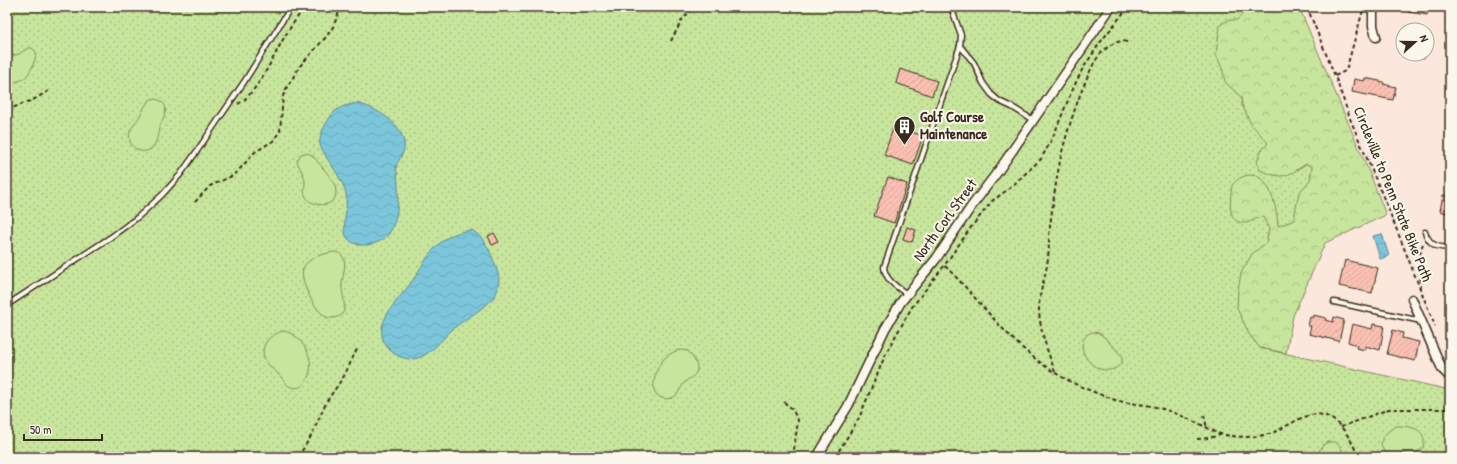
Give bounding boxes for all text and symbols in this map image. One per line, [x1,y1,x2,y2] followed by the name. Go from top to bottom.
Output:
[1395,22,1435,62] north arrow
[1417,33,1432,44] text: N
[1349,103,1438,284] street label: Circleville to Penn State Bike Path
[920,106,987,144] place label: Golf Course Maintenance
[891,113,917,146] building icon: Golf Course Maintenance
[908,174,982,265] street label: North Corl Street
[24,416,102,442] scale bar
[30,421,51,438] text: 50 m

